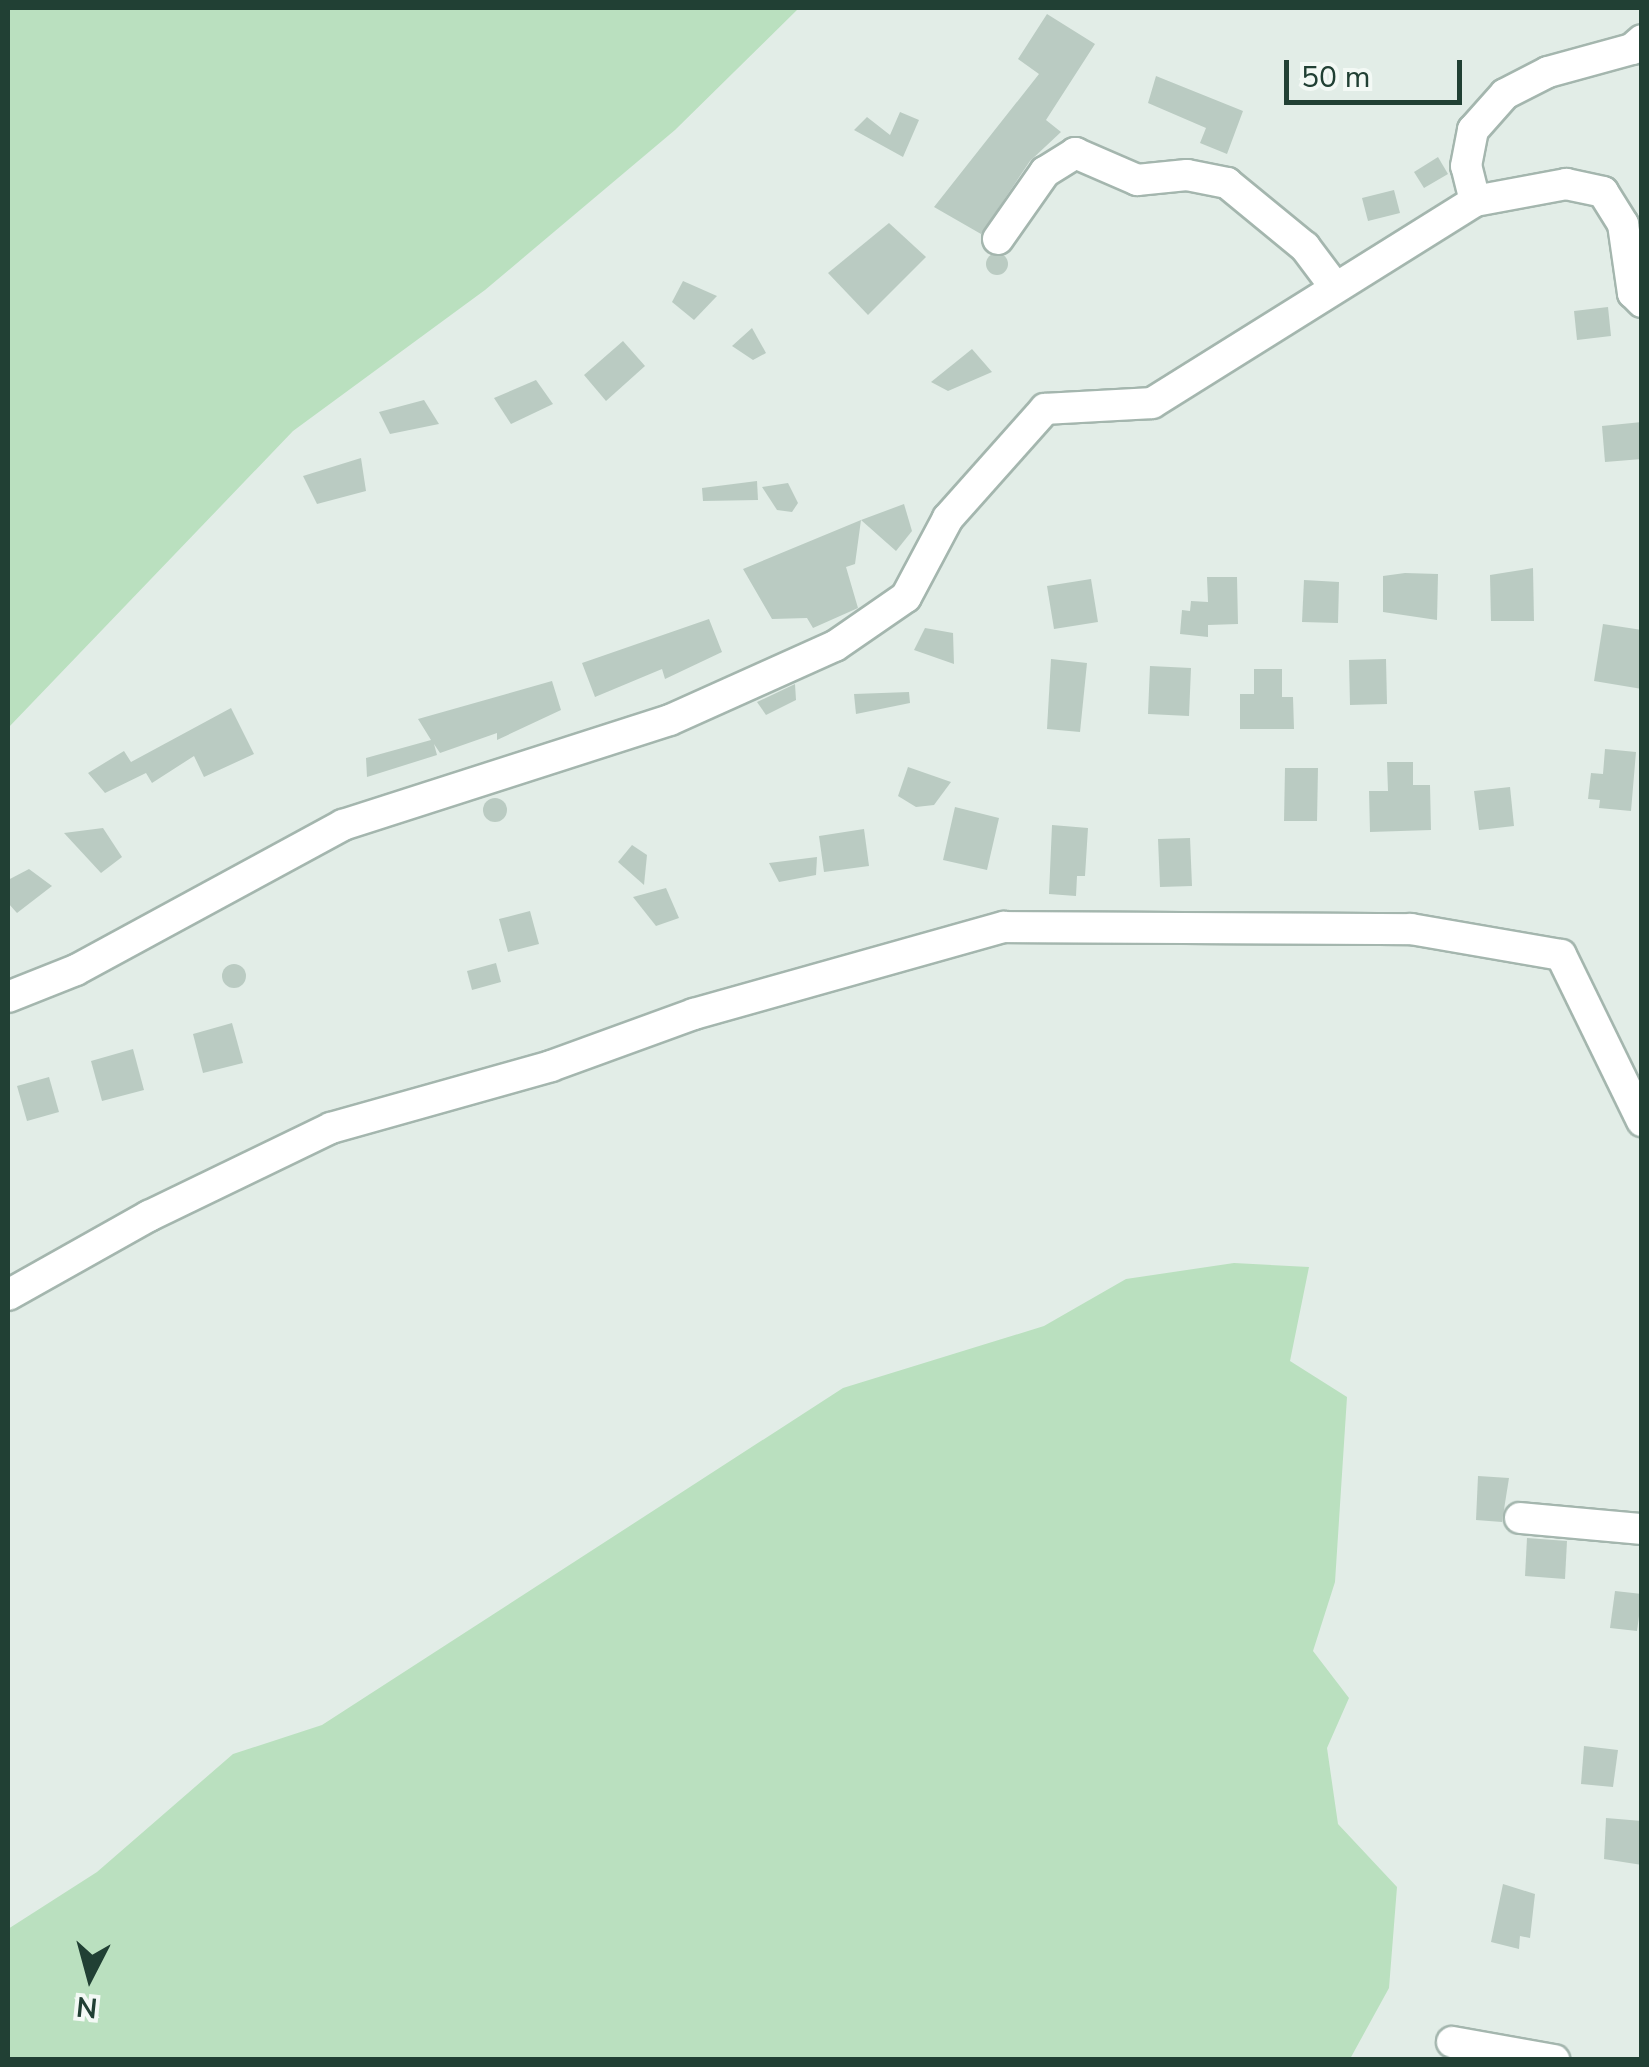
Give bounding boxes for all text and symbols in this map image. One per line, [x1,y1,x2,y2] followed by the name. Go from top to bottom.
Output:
[1289,40,1466,102] scale bar
[1301,57,1370,98] text: 50 m
[40,1927,140,2027] north arrow
[74,1987,99,2027] text: N

